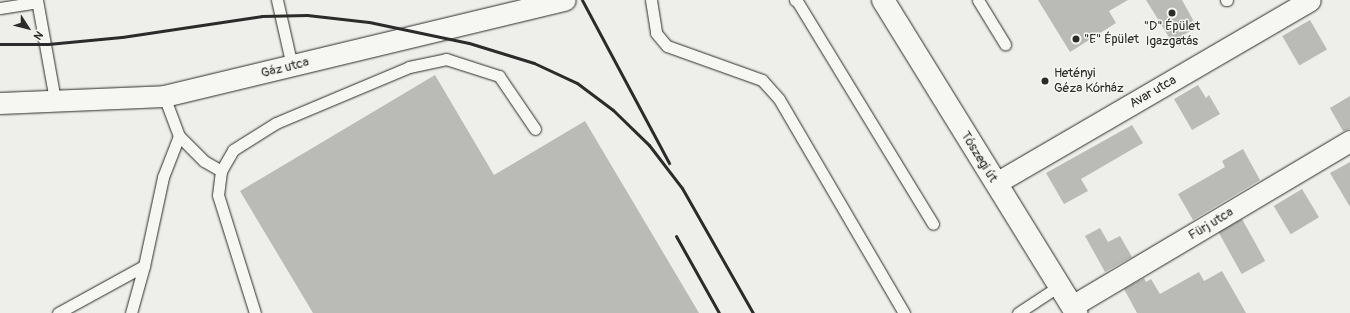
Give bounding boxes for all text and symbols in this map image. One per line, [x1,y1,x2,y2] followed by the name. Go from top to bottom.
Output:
[8,8,48,48] north arrow
[1167,8,1177,18] marker: "D" Épület Igazgatás
[1144,19,1200,50] place label: "D" Épület Igazgatás
[31,29,46,42] text: N
[1084,31,1139,47] place label: "E" Épület
[1071,34,1081,44] marker: "E" Épület
[259,55,311,81] street label: Gáz utca
[1054,66,1124,97] place label: Hetényi Géza Kórház
[1127,72,1179,112] street label: Avar utca
[1039,75,1051,87] marker: Hetényi Géza Kórház
[957,129,1001,185] street label: Tószegi út
[1186,205,1236,243] street label: Fürj utca

